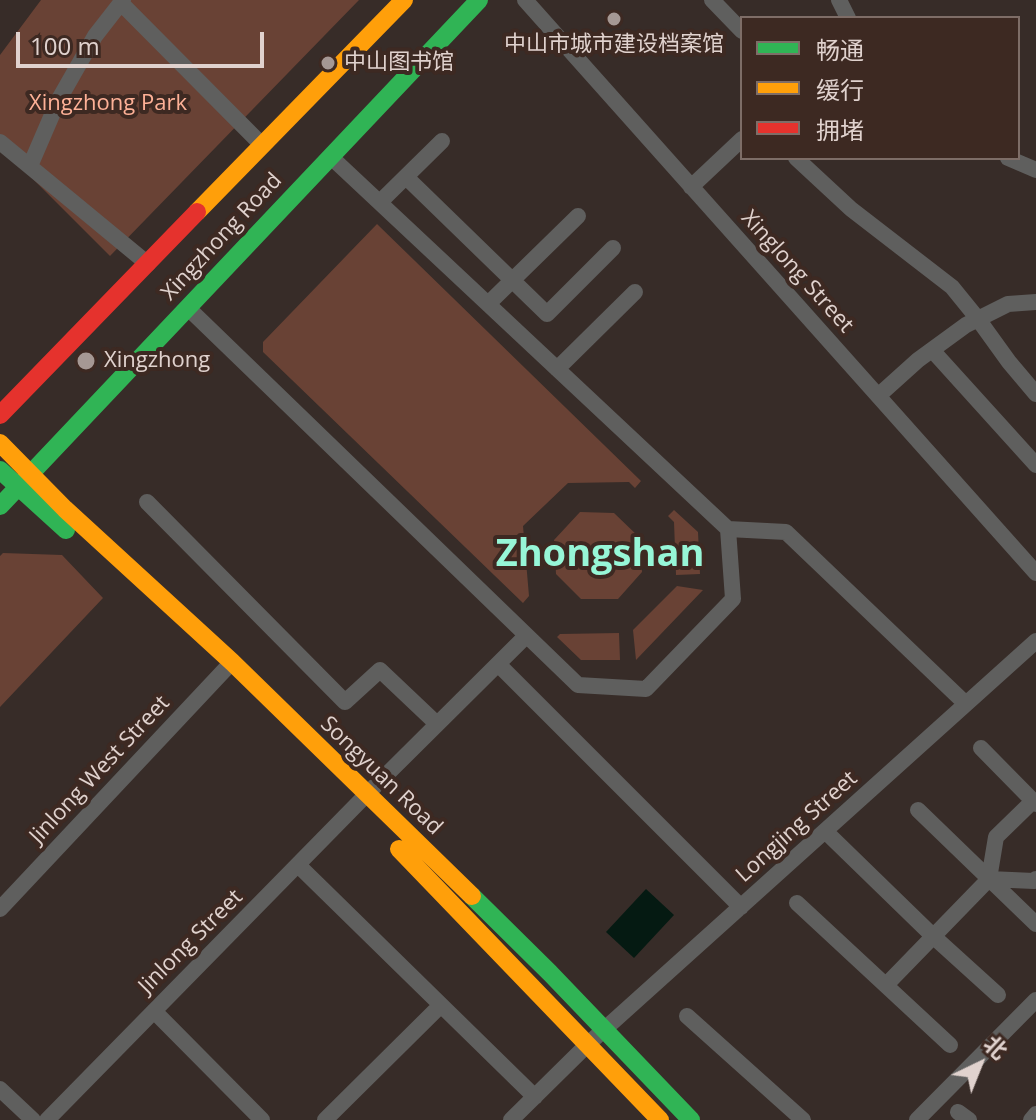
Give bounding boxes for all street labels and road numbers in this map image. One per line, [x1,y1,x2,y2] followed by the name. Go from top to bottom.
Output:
[156,168,288,306] street label: Xingzhong Road
[735,206,859,338] street label: Xinglong Street
[25,690,175,850] street label: Jinlong West Street
[315,711,447,841] street label: Songyuan Road
[731,766,863,888] street label: Longjing Street
[133,884,249,1000] street label: Jinlong Street

